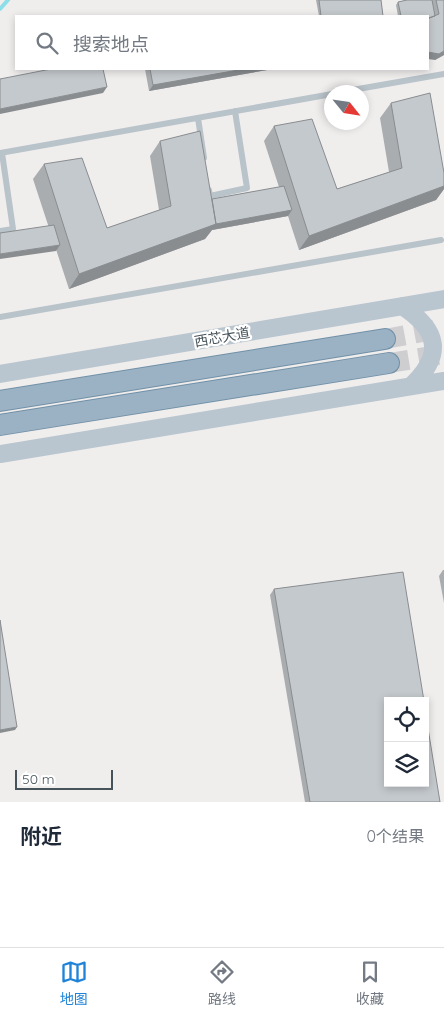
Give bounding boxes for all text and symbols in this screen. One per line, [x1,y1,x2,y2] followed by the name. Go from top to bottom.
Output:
[15,15,429,70] search box
[33,29,61,57] icon: search
[73,32,149,56] text: 搜索地点
[324,85,369,130] north arrow
[193,323,251,351] street label: 西芯大道
[384,697,429,787] map controls
[384,697,429,742] button: locate
[384,742,429,787] button: layers
[15,767,112,790] scale bar
[22,770,55,788] text: 50 m
[20,823,62,849] text: 附近
[366,826,424,846] text: 0个结果
[60,958,88,1008] tab: 地图
[208,958,236,1008] tab: 路线
[356,958,384,1008] tab: 收藏

